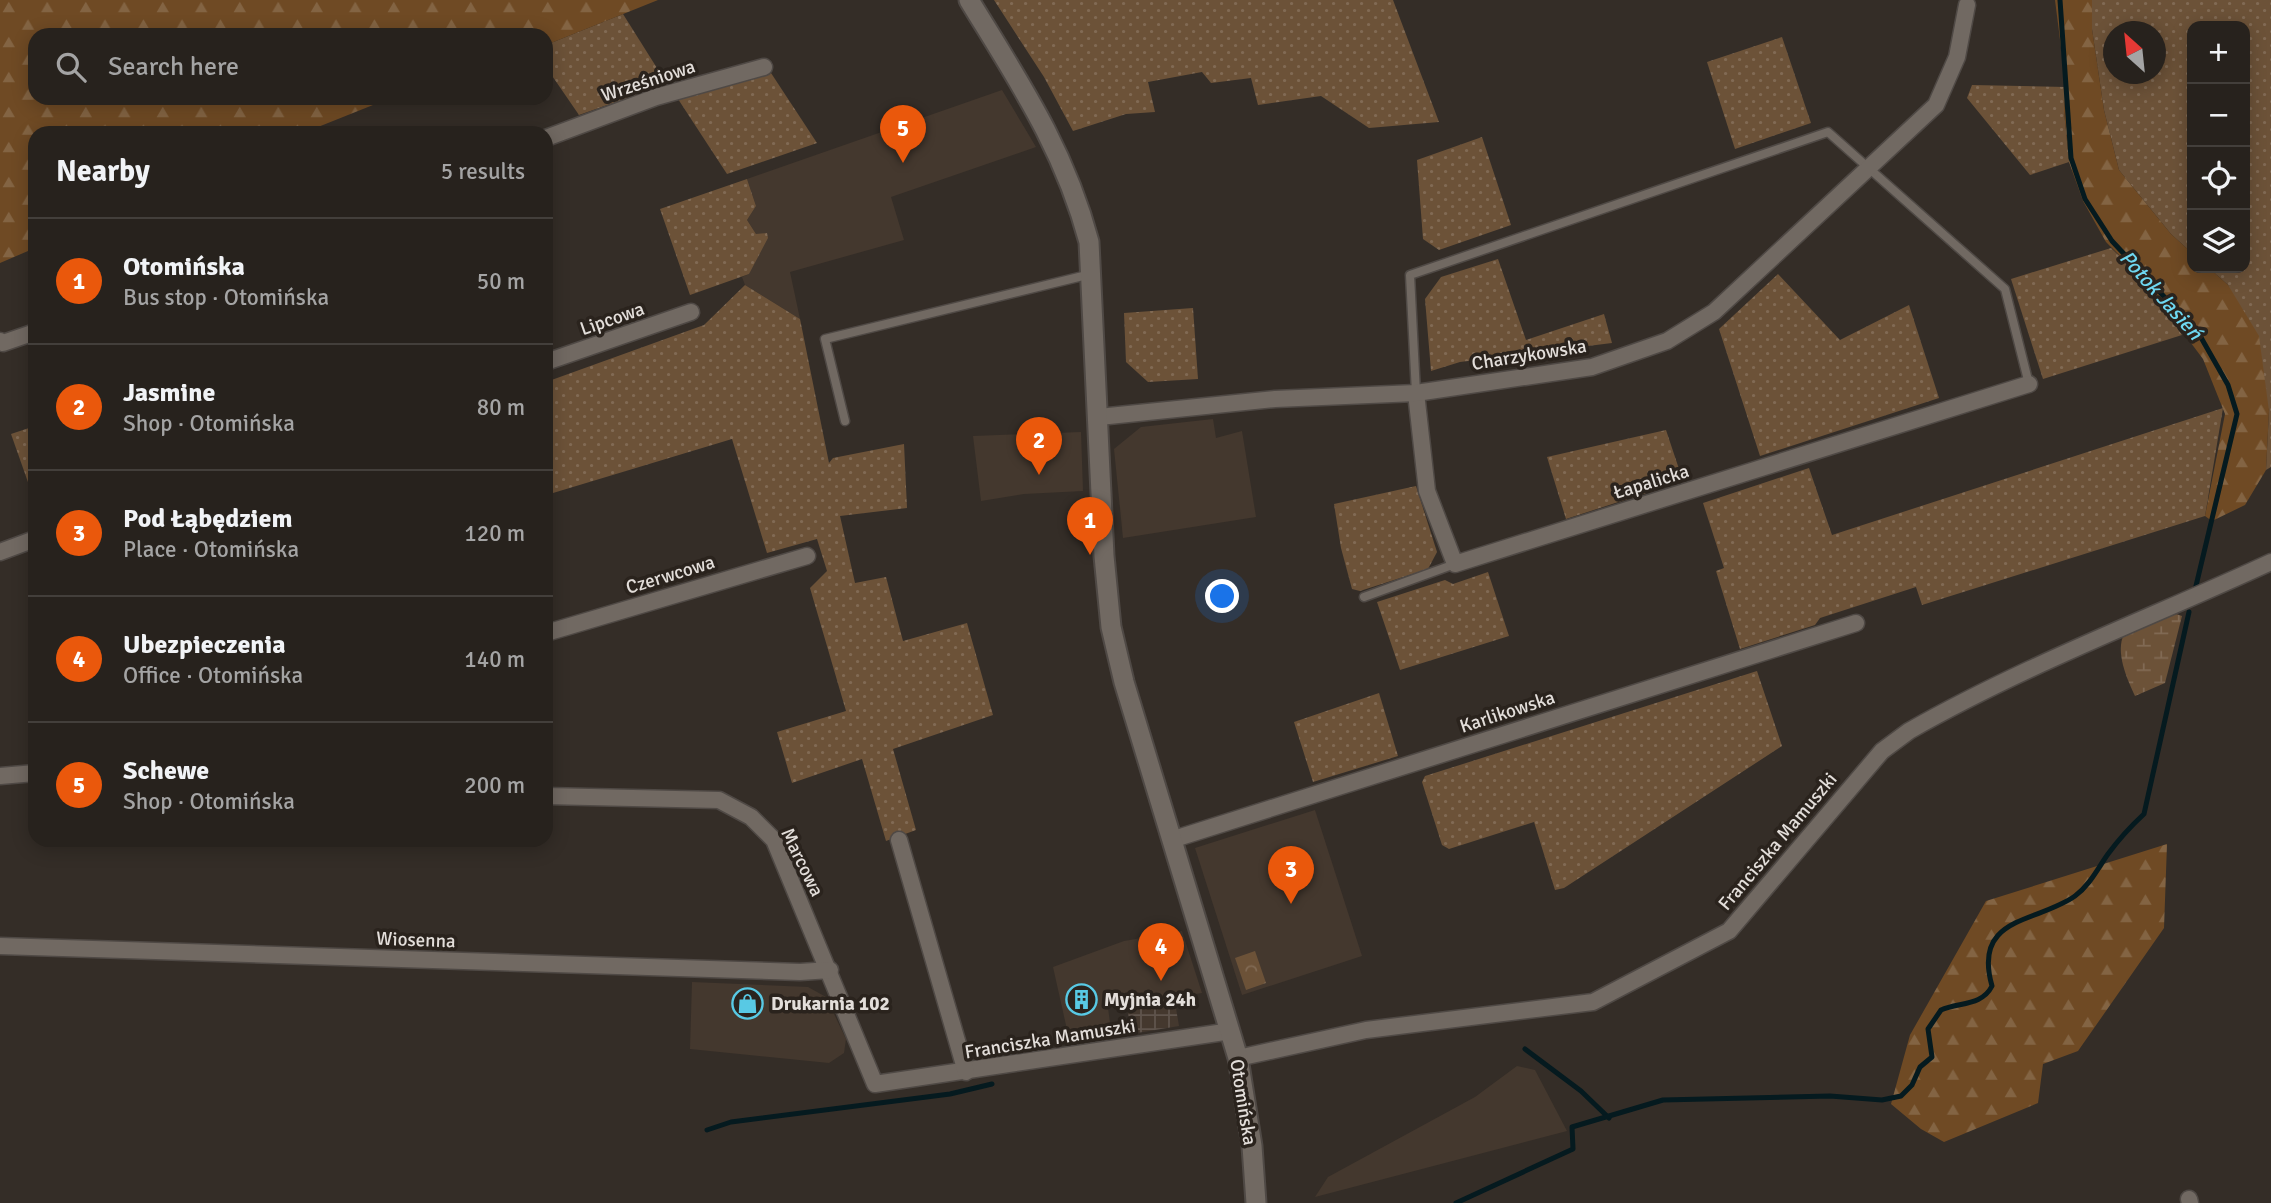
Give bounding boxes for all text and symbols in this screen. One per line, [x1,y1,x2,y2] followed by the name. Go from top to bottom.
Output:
[2103,21,2166,84] north arrow
[2187,21,2250,273] map controls
[2187,21,2250,84] button: +
[28,28,553,105] search box
[52,48,90,86] icon: search
[108,51,239,83] text: Search here
[598,54,698,107] street label: Wrześniowa
[2187,84,2250,147] button: −
[880,105,926,163] pin: 5
[2187,147,2250,210] button: locate
[56,153,150,190] text: Nearby
[441,157,525,186] text: 5 results
[2187,210,2250,273] button: layers
[2114,245,2209,346] water label: Potok Jasień
[123,251,245,283] text: Otomińska
[73,267,85,296] text: 1
[477,267,525,296] text: 50 m
[123,283,329,312] text: Bus stop · Otomińska
[577,297,648,341] street label: Lipcowa
[1470,334,1588,376] street label: Charzykowska
[123,377,215,409] text: Jasmine
[73,393,85,422] text: 2
[477,393,525,422] text: 80 m
[123,409,295,438] text: Shop · Otomińska
[1016,417,1062,475] pin: 2
[1611,459,1692,505] street label: Łapalicka
[1067,497,1113,555] pin: 1
[123,503,293,535] text: Pod Łąbędziem
[73,519,85,548] text: 3
[464,519,525,548] text: 120 m
[123,535,299,564] text: Place · Otomińska
[623,550,718,600] street label: Czerwcowa
[1205,579,1239,613] your location
[123,629,286,661] text: Ubezpieczenia
[73,645,85,674] text: 4
[464,645,525,674] text: 140 m
[123,661,303,690] text: Office · Otomińska
[1457,685,1558,739] street label: Karlikowska
[123,755,209,787] text: Schewe
[1713,768,1842,915] street label: Franciszka Mamuszki
[73,771,85,800] text: 5
[464,771,525,800] text: 200 m
[123,787,295,816] text: Shop · Otomińska
[775,824,829,901] street label: Marcowa
[1268,846,1314,904] pin: 3
[1138,923,1184,981] pin: 4
[376,927,456,953] street label: Wiosenna
[1064,982,1098,1016] building icon: Myjnia 24h
[731,986,765,1020] shop icon: Drukarnia 102
[1104,988,1196,1012] place label: Myjnia 24h
[771,992,890,1016] place label: Drukarnia 102
[963,1014,1137,1064] street label: Franciszka Mamuszki
[1224,1057,1262,1147] street label: Otomińska

